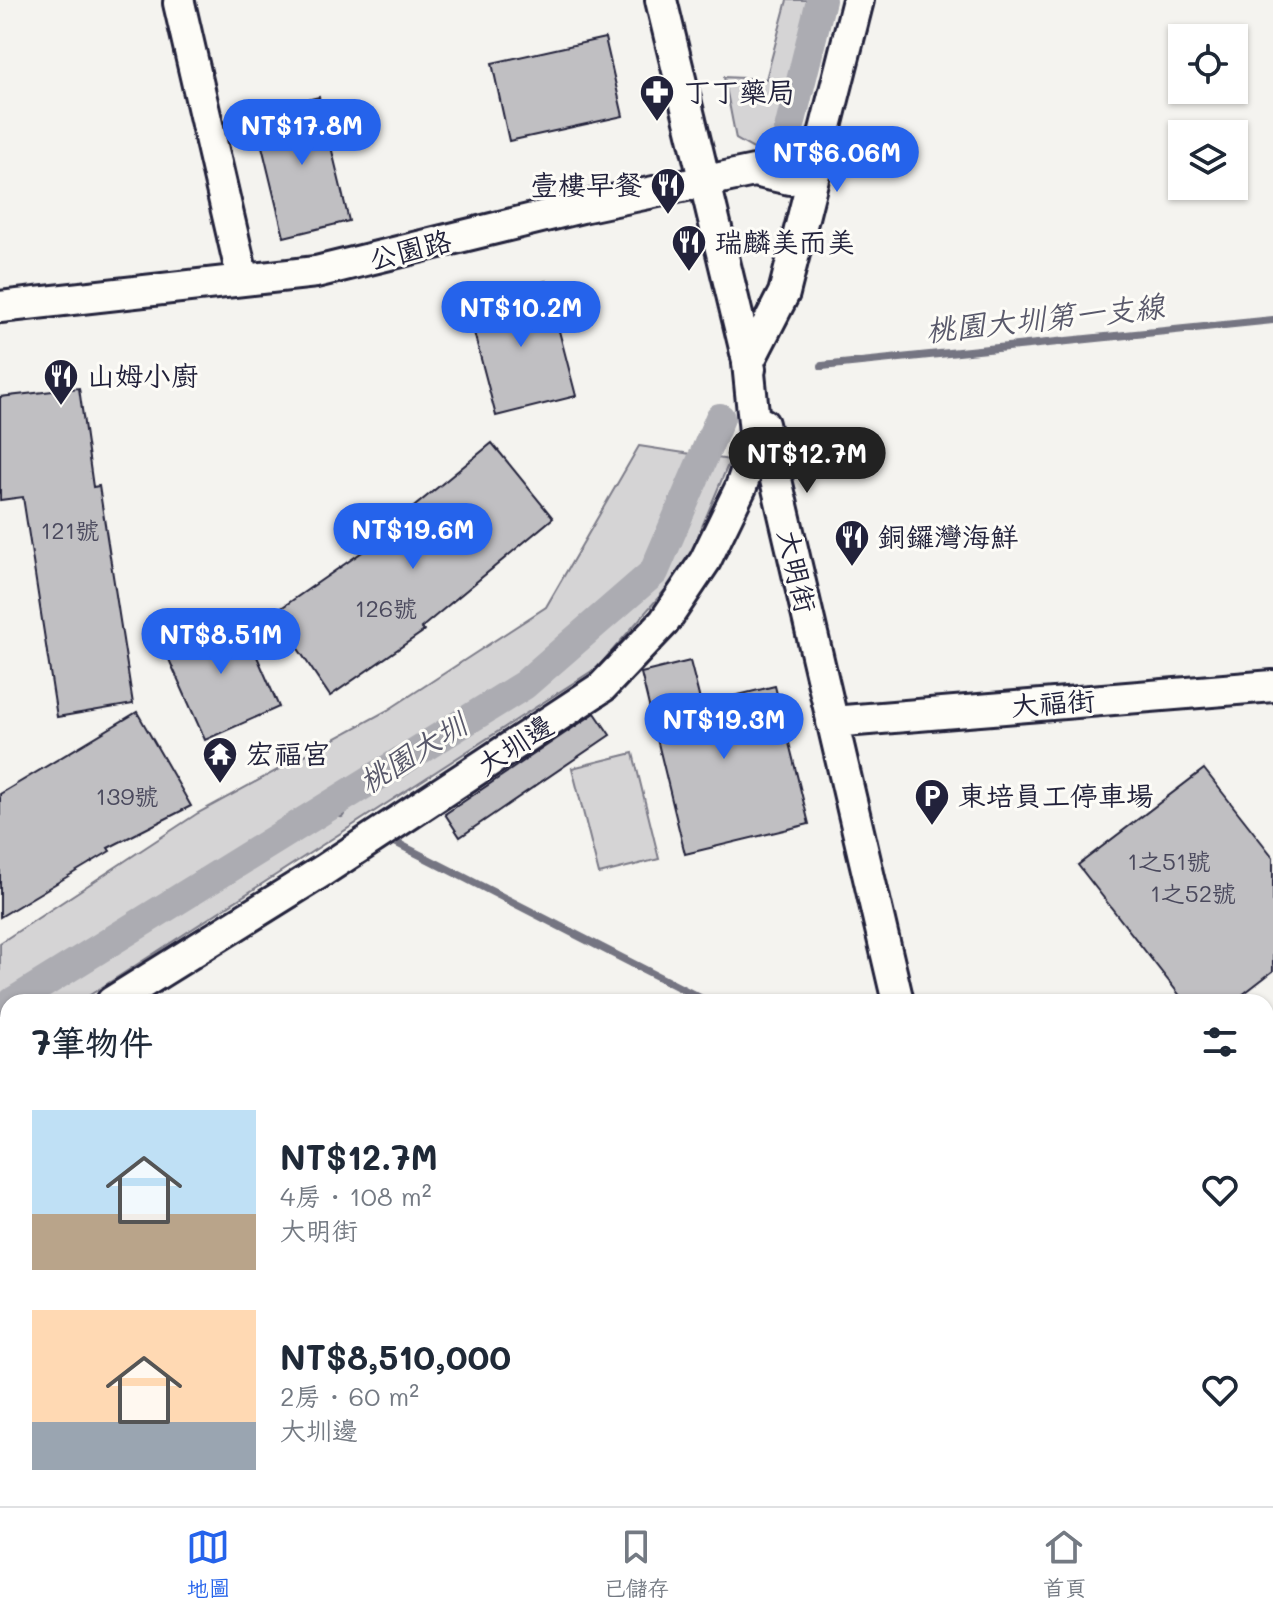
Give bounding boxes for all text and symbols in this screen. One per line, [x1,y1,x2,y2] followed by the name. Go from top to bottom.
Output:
[1168,24,1248,200] map controls
[1168,24,1248,104] button: locate
[638,73,676,123] pharmacy icon: 丁丁藥局
[683,73,795,109] place label: 丁丁藥局
[219,99,385,167] pin: NT$17.8M
[241,108,363,142] text: NT$17.8M
[1168,120,1248,200] button: layers
[754,126,920,194] pin: NT$6.06M
[773,135,901,169] text: NT$6.06M
[530,166,642,202] place label: 壹樓早餐
[649,166,687,216] restaurant icon: 壹樓早餐
[365,221,455,277] street label: 公園路
[670,223,708,273] restaurant icon: 瑞麟美而美
[715,223,855,259] place label: 瑞麟美而美
[438,281,604,349] pin: NT$10.2M
[923,284,1168,349] water label: 桃園大圳第一支線
[460,290,582,324] text: NT$10.2M
[42,357,80,407] restaurant icon: 山姆小廚
[87,357,199,393] place label: 山姆小廚
[724,427,890,495] pin: NT$12.7M
[747,436,867,470] text: NT$12.7M
[330,503,496,571] pin: NT$19.6M
[351,512,475,546] text: NT$19.6M
[41,514,99,545] house number: 121號
[833,518,871,568] restaurant icon: 銅鑼灣海鮮
[878,518,1018,554] place label: 銅鑼灣海鮮
[771,526,825,616] street label: 大明街
[355,592,417,623] house number: 126號
[138,608,304,676] pin: NT$8.51M
[159,617,283,651] text: NT$8.51M
[1010,681,1096,723] street label: 大福街
[641,693,807,761] pin: NT$19.3M
[350,702,476,801] water label: 桃園大圳
[663,702,785,736] text: NT$19.3M
[469,706,559,782] street label: 大圳邊
[201,735,239,785] temple icon: 宏福宮
[246,735,330,771] place label: 宏福宮
[913,777,951,827] parking icon: 東培員工停車場
[958,777,1154,813] place label: 東培員工停車場
[96,780,158,811] house number: 139號
[1127,845,1211,876] house number: 1之51號
[1150,877,1236,908] house number: 1之52號
[32,1019,153,1064] text: 7筆物件
[1198,1020,1242,1064] icon: filters
[280,1134,438,1179] text: NT$12.7M
[96,1142,192,1238] icon: home
[1198,1168,1242,1212] icon: heart
[280,1179,432,1213] text: 4房 · 108 m²
[280,1213,358,1247] text: 大明街
[280,1334,511,1379] text: NT$8,510,000
[96,1342,192,1438] icon: home
[1198,1368,1242,1412] icon: heart
[280,1379,419,1413] text: 2房 · 60 m²
[280,1413,358,1447] text: 大圳邊
[186,1525,231,1602] tab: 地圖
[603,1525,670,1602] tab: 已儲存
[1042,1525,1087,1602] tab: 首頁

